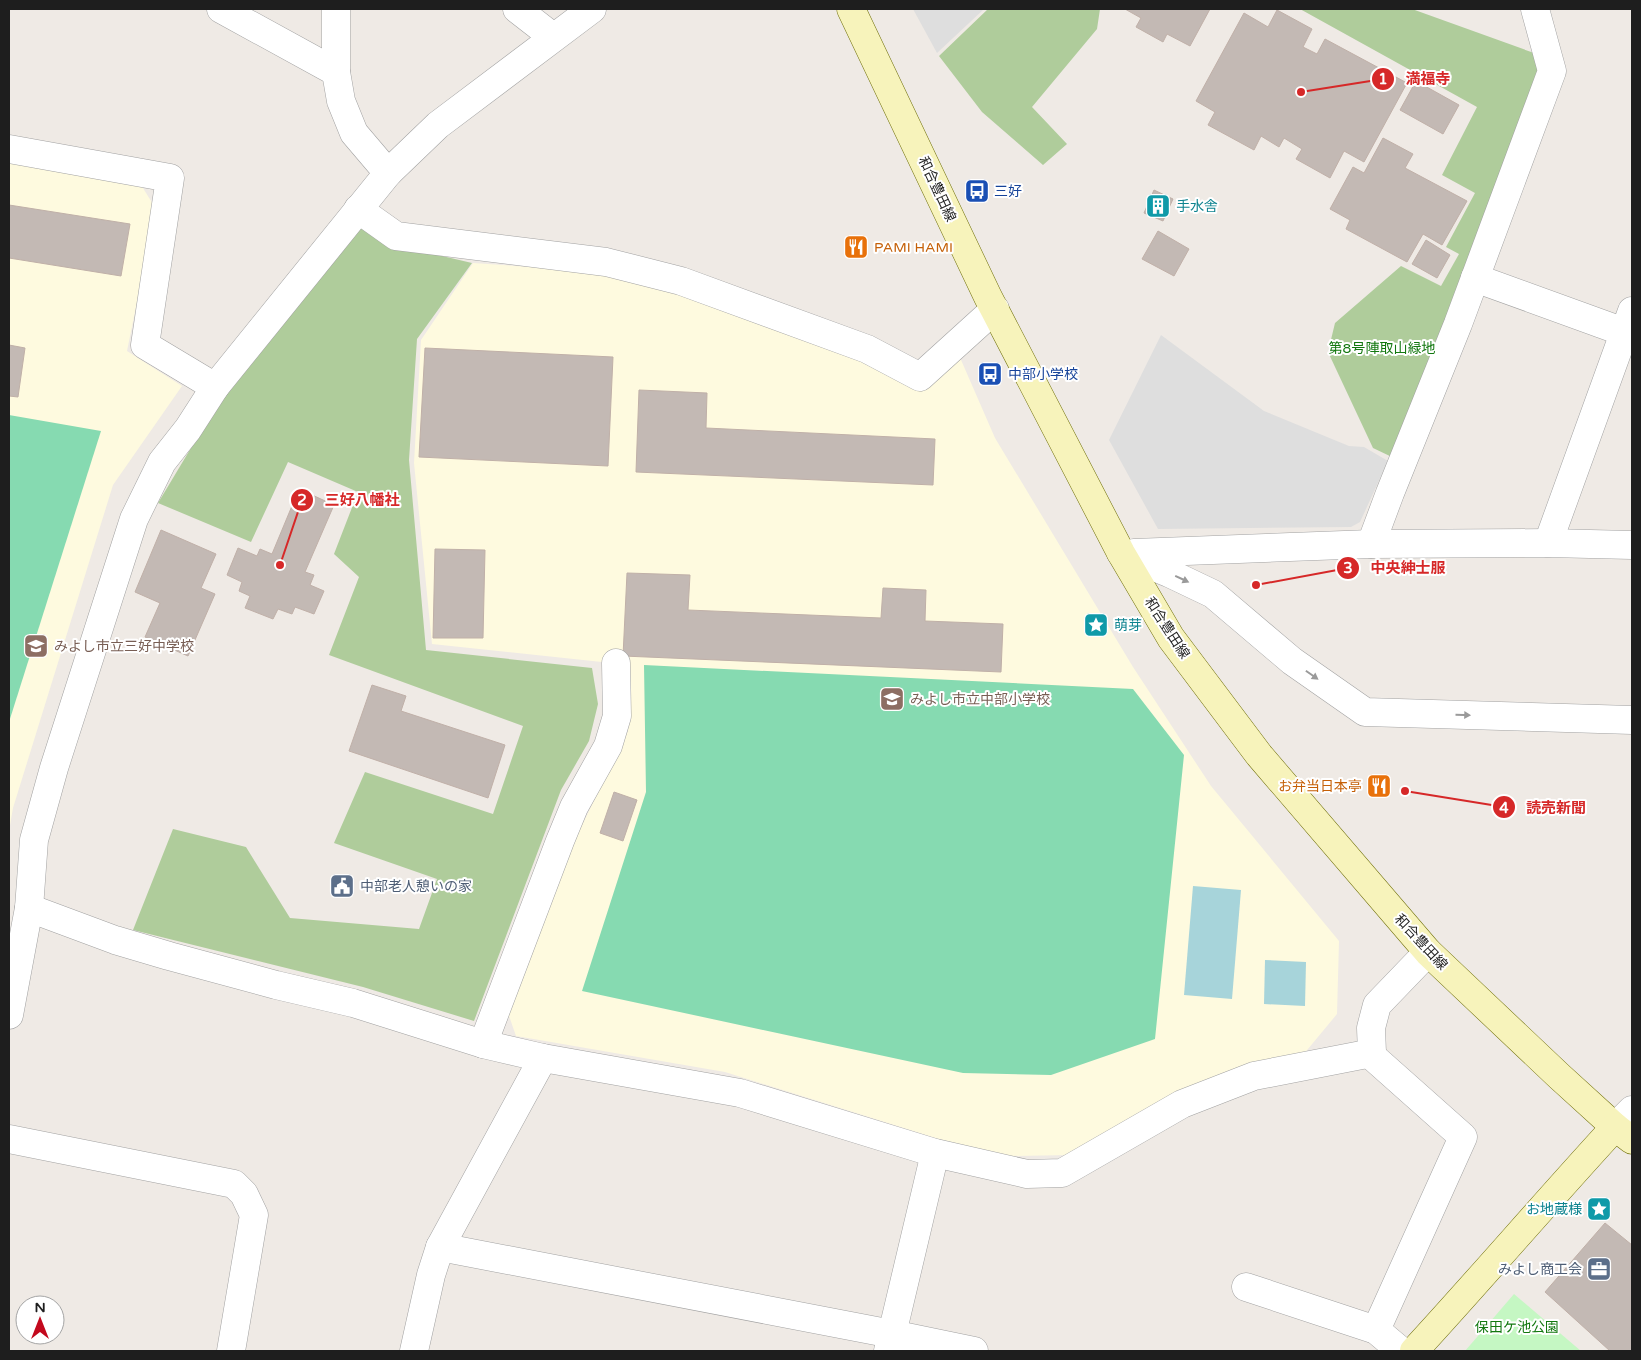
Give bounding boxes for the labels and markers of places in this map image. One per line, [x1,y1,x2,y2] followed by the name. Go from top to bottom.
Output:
[1371,64,1461,94] callout: 満福寺
[964,178,990,204] bus stop icon: 三好
[994,183,1022,200] place label: 三好
[1145,193,1171,219] building icon: 手水舎
[1176,198,1218,215] place label: 手水舎
[843,234,869,260] restaurant icon: PAMI HAMI
[874,239,953,256] place label: PAMI HAMI
[977,361,1003,387] bus stop icon: 中部小学校
[1008,366,1078,383] place label: 中部小学校
[289,485,409,515] callout: 三好八幡社
[1335,553,1455,583] callout: 中央紳士服
[1083,612,1109,638] place icon: 萌芽
[1114,617,1142,634] place label: 萌芽
[23,633,49,659] school or university icon: みよし市立三好中学校
[54,638,194,655] place label: みよし市立三好中学校
[879,686,905,712] school or university icon: みよし市立中部小学校
[910,691,1050,708] place label: みよし市立中部小学校
[1366,773,1392,799] restaurant icon: お弁当日本亭
[1278,778,1362,795] place label: お弁当日本亭
[1491,792,1596,822] callout: 読売新聞
[329,873,355,899] public building icon: 中部老人憩いの家
[360,878,472,895] place label: 中部老人憩いの家
[1586,1196,1612,1222] place icon: お地蔵様
[1526,1201,1582,1218] place label: お地蔵様
[1586,1256,1612,1282] office icon: みよし商工会
[1498,1261,1582,1278] place label: みよし商工会

